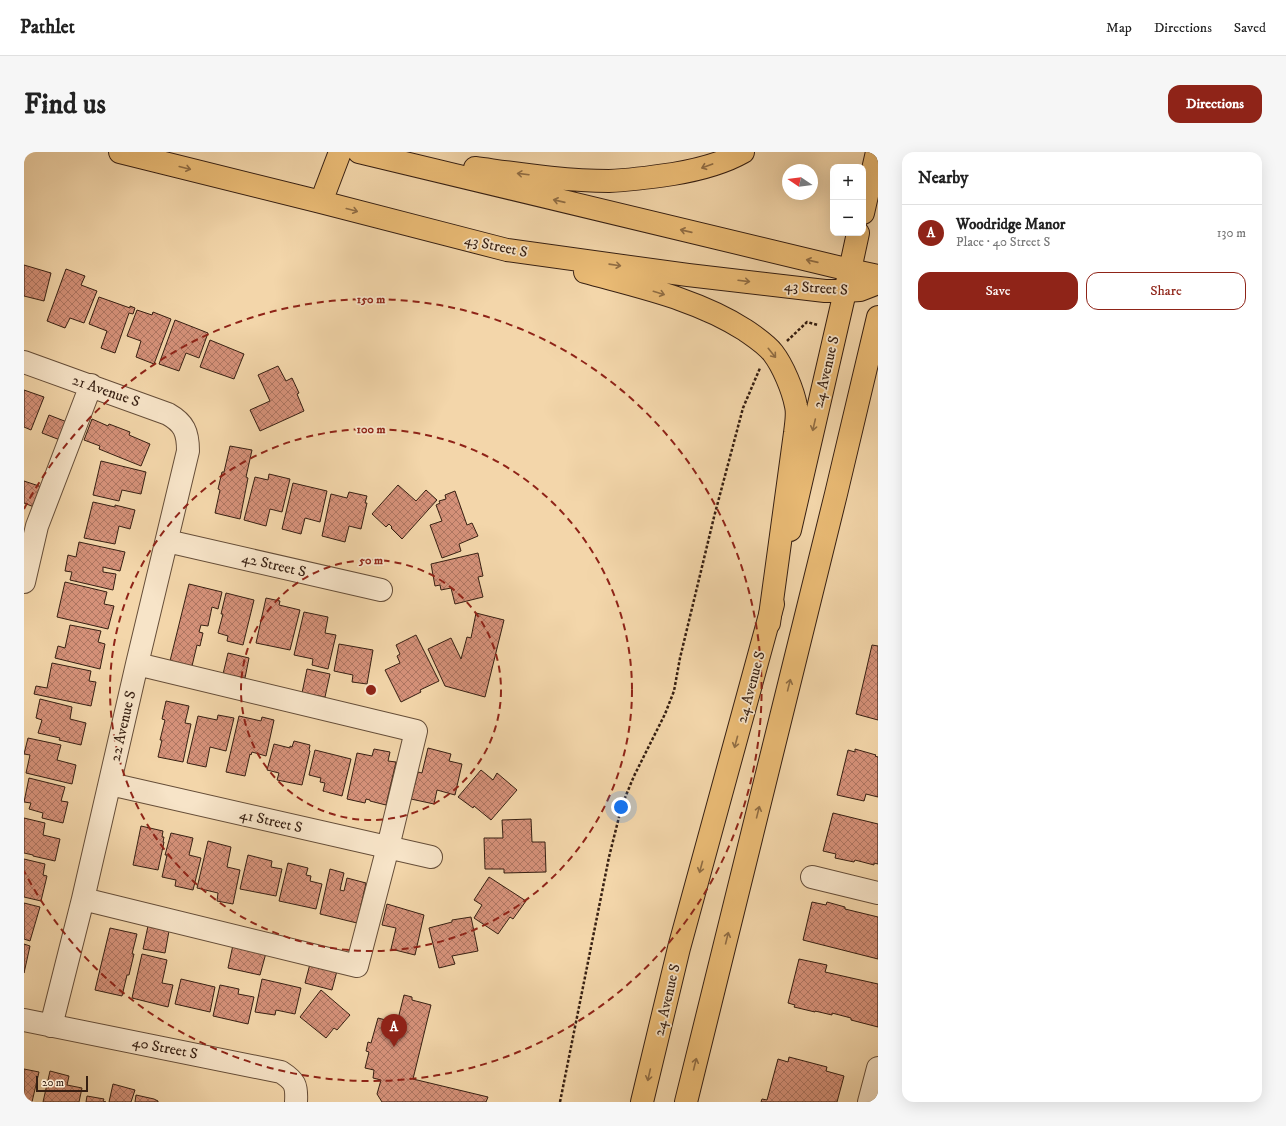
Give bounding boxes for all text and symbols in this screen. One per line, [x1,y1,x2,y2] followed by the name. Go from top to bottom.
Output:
[20,16,75,39] text: Pathlet
[1106,19,1132,37] text: Map
[1154,19,1212,37] text: Directions
[1234,19,1266,37] text: Saved
[1168,85,1262,123] button: Directions
[24,87,106,122] text: Find us
[701,163,713,171] one-way arrow
[782,164,818,200] north arrow
[830,164,866,236] map controls
[830,164,866,200] button: +
[178,165,191,172] one-way arrow
[918,167,968,189] text: Nearby
[517,170,530,178] one-way arrow
[553,196,566,204] one-way arrow
[830,200,866,236] button: −
[345,207,358,214] one-way arrow
[956,215,1065,234] text: Woodridge Manor
[927,225,935,241] text: A
[1217,225,1246,241] text: 130 m
[679,226,692,234] one-way arrow
[463,230,529,262] street label: 43 Street S
[956,234,1050,250] text: Place · 40 Street S
[806,257,819,265] one-way arrow
[608,261,621,269] one-way arrow
[918,272,1078,310] button: Save
[1086,272,1246,310] button: Share
[783,276,849,300] street label: 43 Street S
[737,277,750,285] one-way arrow
[652,290,665,297] one-way arrow
[357,292,385,307] text: 150 m
[808,334,844,410] street label: 24 Avenue S
[768,348,777,359] one-way arrow
[70,371,143,411] street label: 21 Avenue S
[810,418,818,431] one-way arrow
[357,422,385,437] text: 100 m
[240,548,308,582] street label: 42 Street S
[358,553,383,568] text: 50 m
[732,649,770,725] street label: 24 Avenue S
[785,679,793,692] one-way arrow
[364,683,378,697] centre of rings
[106,689,140,763] street label: 22 Avenue S
[732,735,739,748] one-way arrow
[611,797,631,817] your location
[238,805,304,837] street label: 41 Street S
[754,805,762,818] one-way arrow
[697,860,705,873] one-way arrow
[723,932,731,945] one-way arrow
[649,962,685,1038] street label: 24 Avenue S
[381,1014,407,1047] pin: A
[131,1032,200,1064] street label: 40 Street S
[692,1058,700,1071] one-way arrow
[644,1068,652,1081] one-way arrow
[36,1074,88,1093] scale bar
[42,1076,64,1090] text: 20 m

